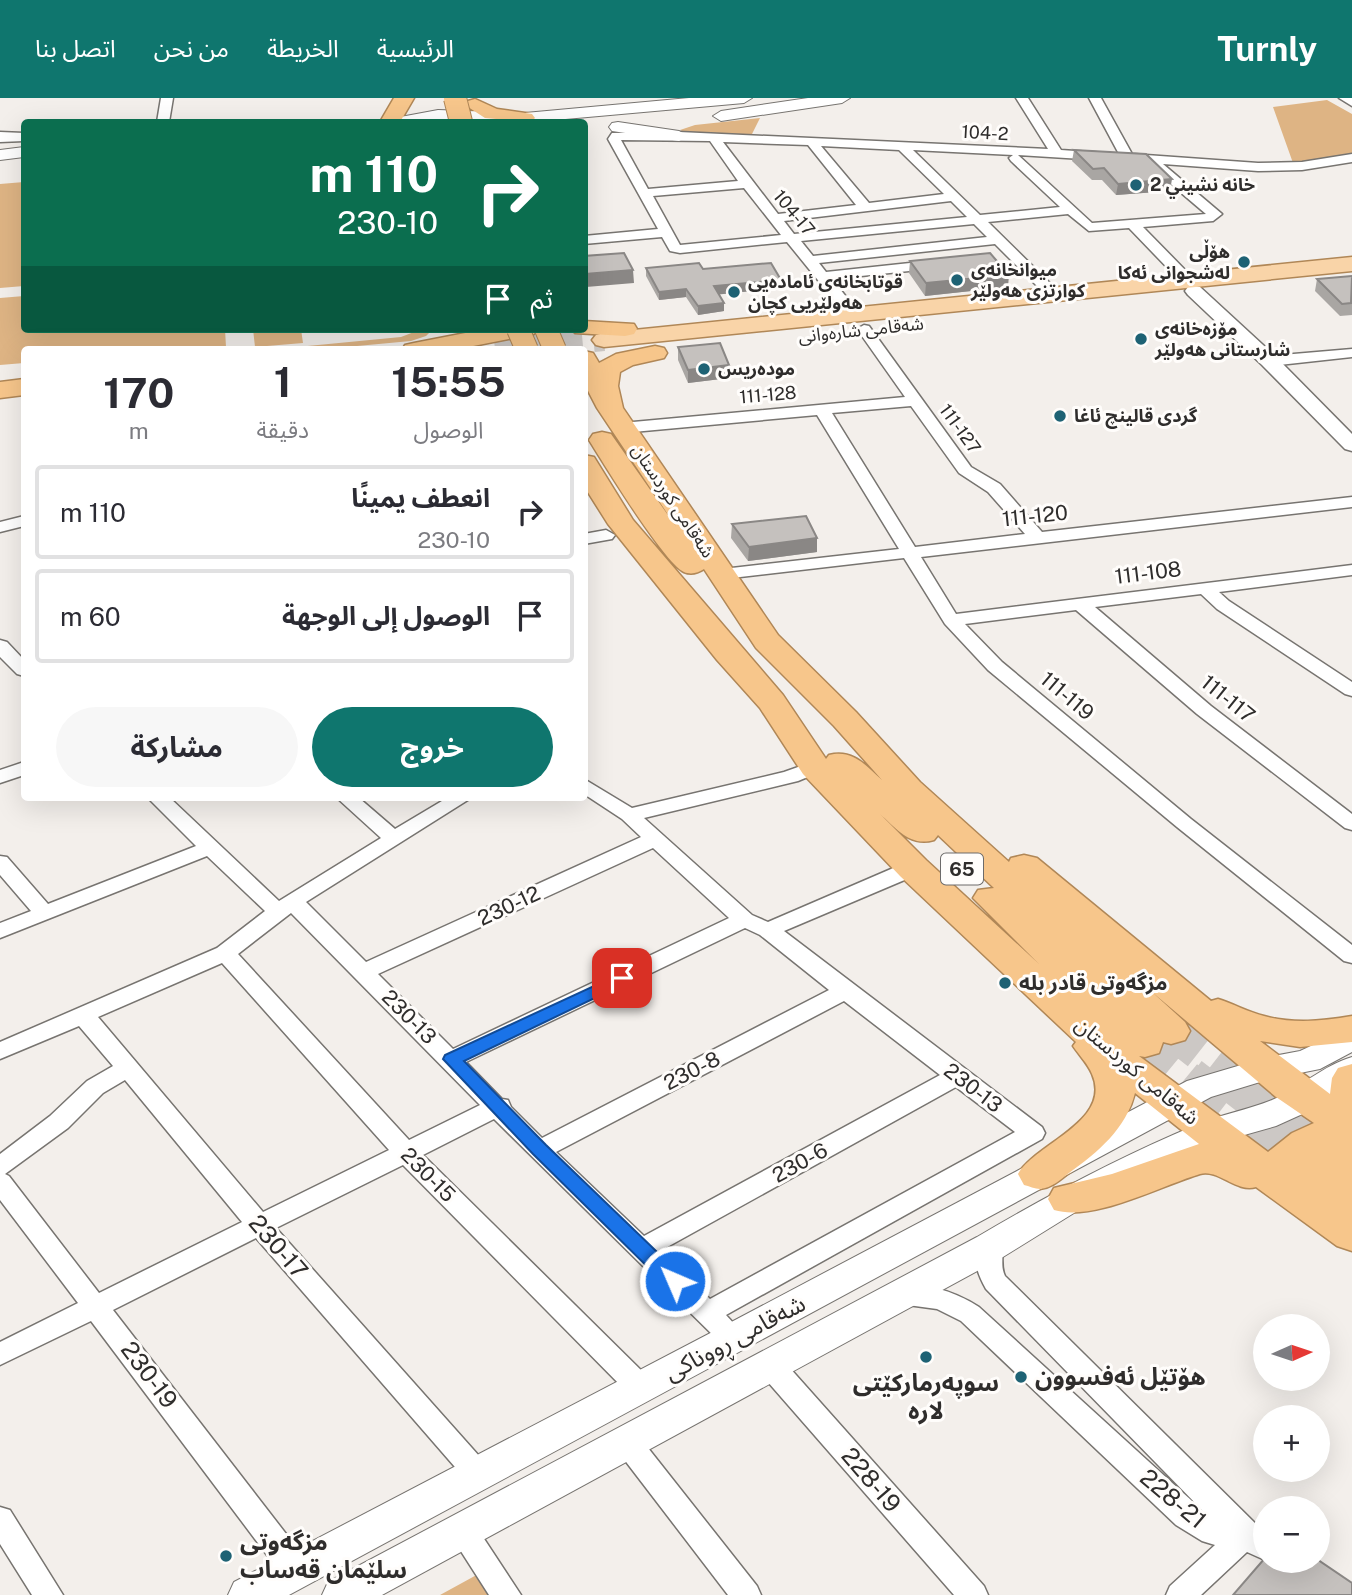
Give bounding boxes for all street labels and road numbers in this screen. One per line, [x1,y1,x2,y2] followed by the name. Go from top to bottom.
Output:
[961,121,1009,144] street label: 104-2
[769,186,820,240] street label: 104-17
[797,312,925,348] street label: شەقامی شارەوانی
[739,382,797,407] street label: 111-128
[935,400,985,458] street label: 111-127
[627,440,719,562] street label: شەقامی کوردستان
[1001,500,1069,531] street label: 111-120
[1113,556,1183,589] street label: 111-108
[1035,666,1099,725] street label: 111-119
[1196,669,1260,728] street label: 111-117
[941,854,983,884] road number: 65
[474,880,544,931] street label: 230-12
[377,984,442,1049] street label: 230-13
[1070,1011,1204,1130] street label: شەقامی کوردستان
[659,1046,724,1095] street label: 230-8
[939,1058,1007,1118] street label: 230-13
[768,1137,832,1188] street label: 230-6
[396,1142,461,1207] street label: 230-15
[243,1209,314,1284] street label: 230-17
[659,1288,813,1392] street label: شەقامی ڕووناکی
[116,1336,184,1413] street label: 230-19
[836,1441,907,1517] street label: 228-19
[1135,1463,1212,1534] street label: 228-21

